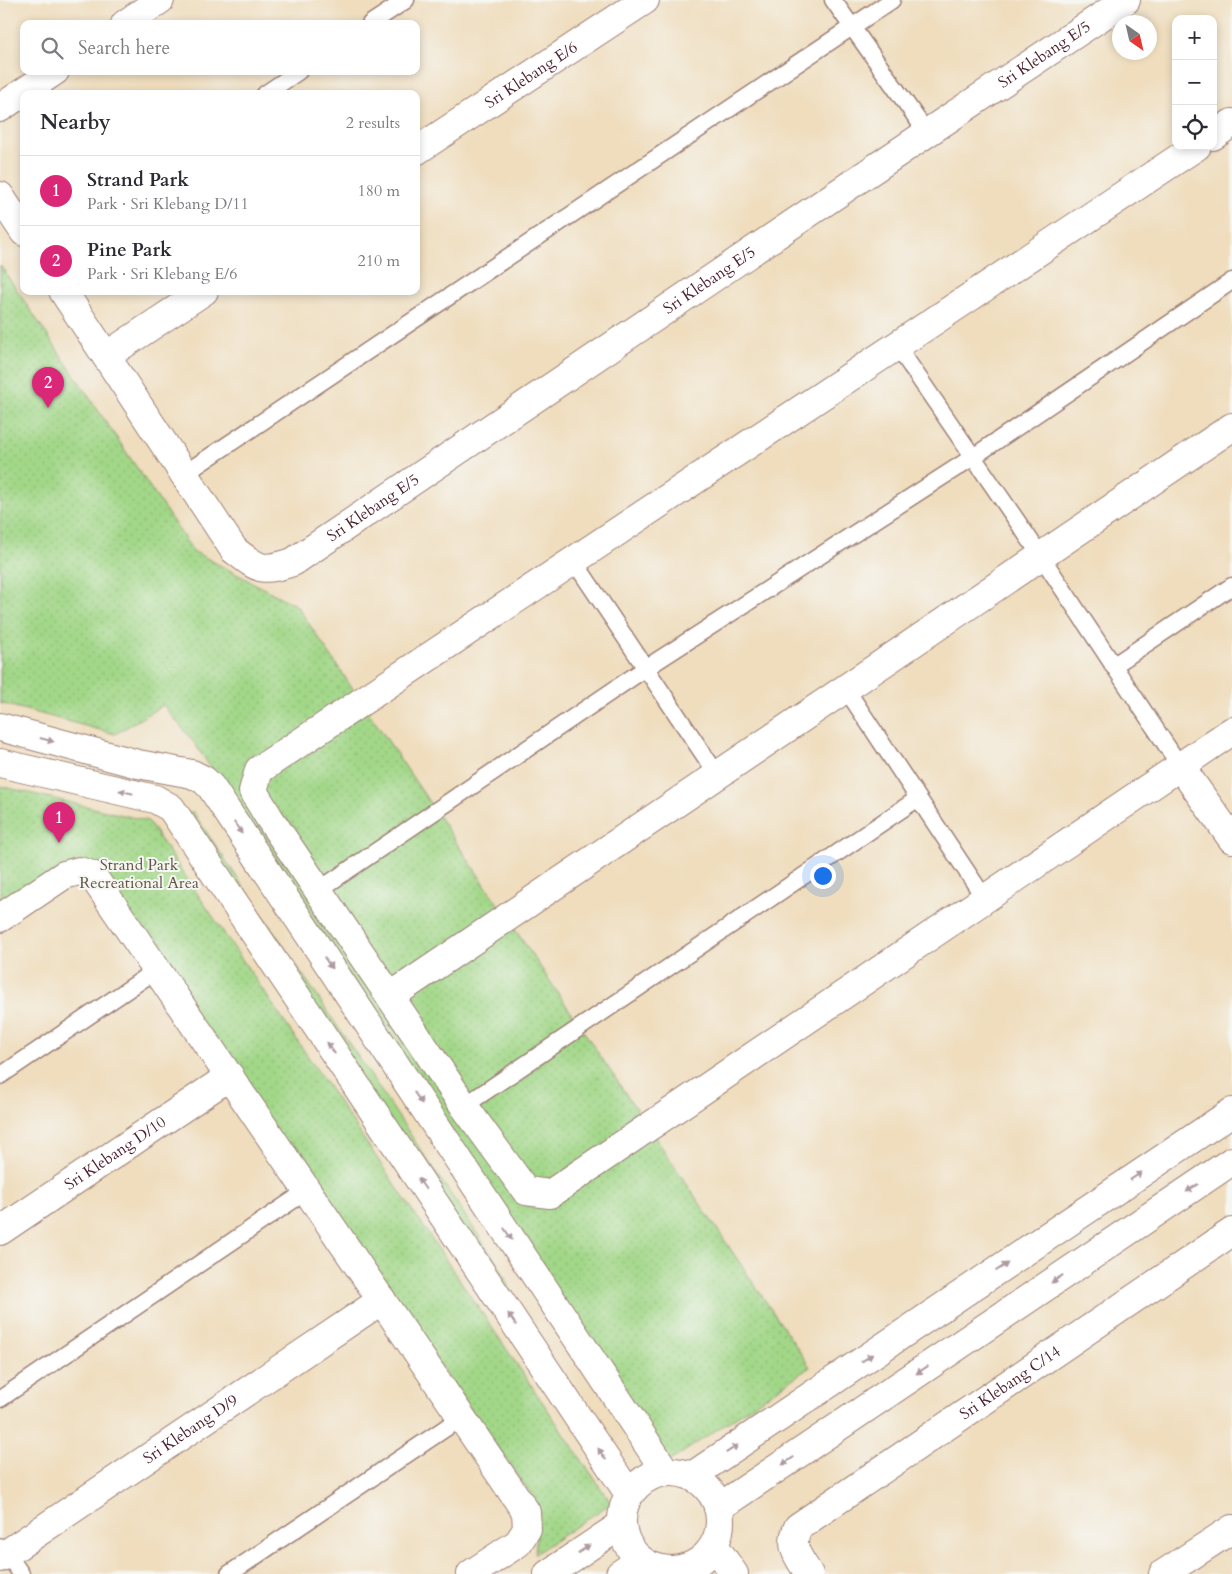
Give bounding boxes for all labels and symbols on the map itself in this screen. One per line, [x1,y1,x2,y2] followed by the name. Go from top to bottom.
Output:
[1112,15,1157,60] north arrow
[994,16,1095,93] street label: Sri Klebang E/5
[480,36,582,114] street label: Sri Klebang E/6
[659,241,760,319] street label: Sri Klebang E/5
[32,367,64,408] pin: 2
[323,469,424,547] street label: Sri Klebang E/5
[40,736,55,744] one-way arrow
[118,788,133,796] one-way arrow
[43,802,75,843] pin: 1
[233,821,243,834] one-way arrow
[79,854,199,894] park label: Strand Park Recreational Area
[810,863,836,889] your location
[323,956,333,970] one-way arrow
[326,1042,336,1055] one-way arrow
[413,1092,423,1105] one-way arrow
[60,1111,170,1196] street label: Sri Klebang D/10
[1130,1171,1143,1181] one-way arrow
[417,1177,426,1190] one-way arrow
[1185,1183,1198,1193] one-way arrow
[503,1227,513,1240] one-way arrow
[995,1262,1008,1272] one-way arrow
[1050,1274,1064,1284] one-way arrow
[507,1312,517,1325] one-way arrow
[955,1341,1065,1425] street label: Sri Klebang C/14
[860,1353,874,1363] one-way arrow
[915,1365,929,1375] one-way arrow
[139,1389,242,1469] street label: Sri Klebang D/9
[725,1444,739,1454] one-way arrow
[597,1447,607,1461] one-way arrow
[781,1456,794,1466] one-way arrow
[578,1544,591,1554] one-way arrow

